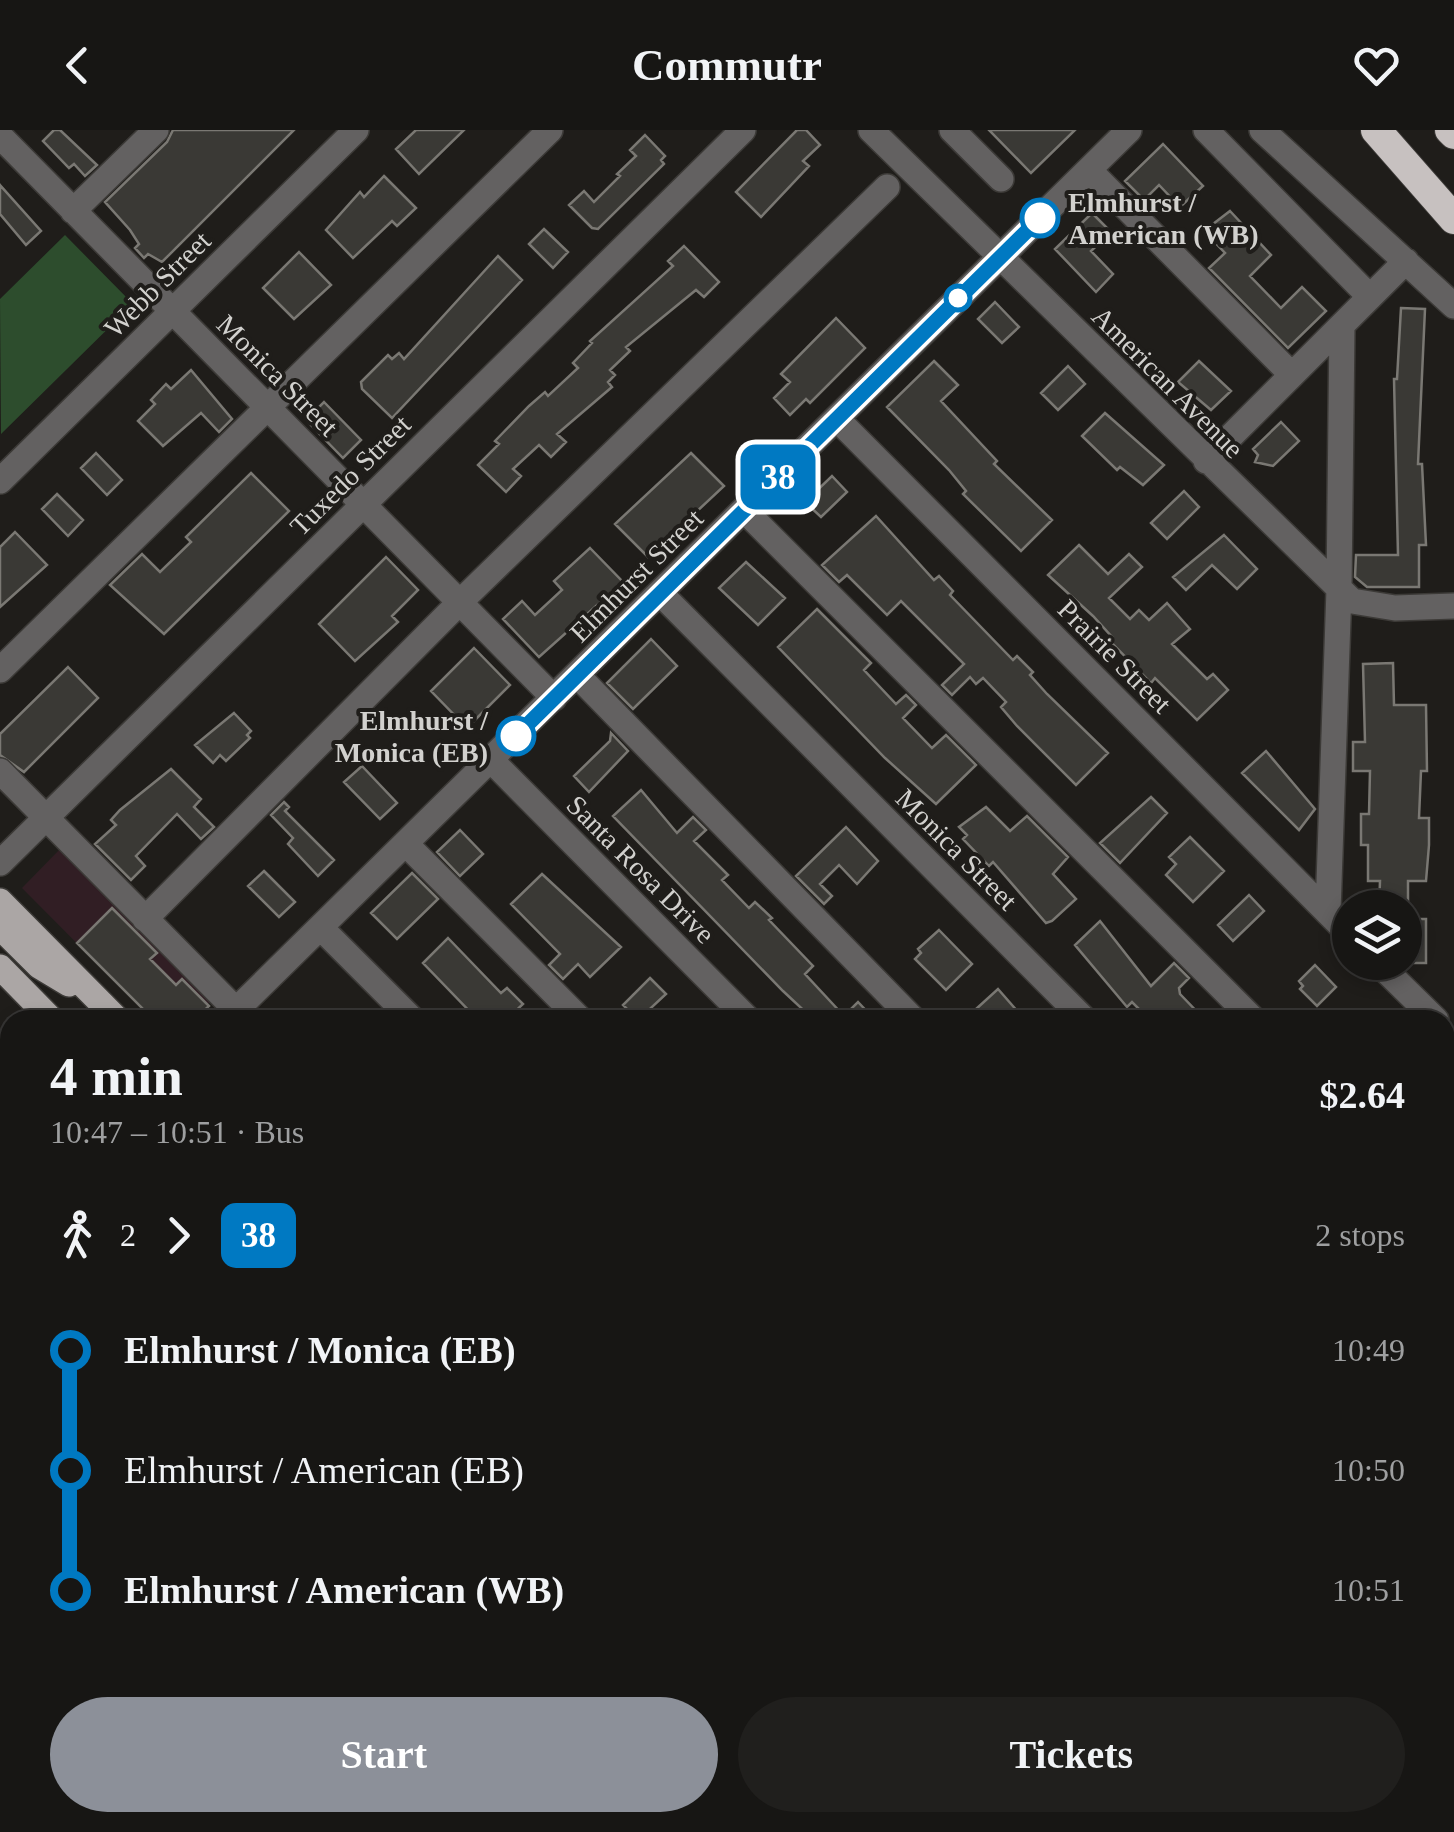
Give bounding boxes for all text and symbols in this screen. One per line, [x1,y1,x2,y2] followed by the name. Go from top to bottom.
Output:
[50,38,105,93] icon: back
[1349,38,1404,93] icon: heart
[632,40,822,90] text: Commutr
[1068,187,1259,250] place label: Elmhurst / American (WB)
[1021,199,1059,237] marker: Elmhurst / American (WB)
[98,225,217,344] street label: Webb Street
[945,285,971,311] unlabelled marker
[1086,300,1250,464] street label: American Avenue
[211,309,345,442] street label: Monica Street
[284,409,417,542] street label: Tuxedo Street
[733,444,823,510] line badge: 38
[761,458,796,497] text: 38
[564,502,709,648] street label: Elmhurst Street
[1052,593,1178,719] street label: Prairie Street
[335,705,489,768] place label: Elmhurst / Monica (EB)
[497,717,535,755] marker: Elmhurst / Monica (EB)
[890,783,1024,916] street label: Monica Street
[560,789,721,950] street label: Santa Rosa Drive
[1332,890,1422,980] map controls
[1332,890,1422,980] button: layers
[50,1046,183,1107] text: 4 min
[1320,1074,1405,1116] text: $2.64
[50,1114,304,1150] text: 10:47 – 10:51 · Bus
[50,1208,105,1263] icon: walk
[151,1208,206,1263] icon: forward
[241,1216,276,1255] text: 38
[120,1217,136,1253] text: 2
[1315,1217,1405,1253] text: 2 stops
[124,1329,516,1371] text: Elmhurst / Monica (EB)
[1332,1332,1405,1368] text: 10:49
[124,1449,524,1491] text: Elmhurst / American (EB)
[1332,1452,1405,1488] text: 10:50
[124,1569,564,1611] text: Elmhurst / American (WB)
[1332,1572,1405,1608] text: 10:51
[50,1697,718,1812] button: Start
[738,1697,1405,1812] button: Tickets

